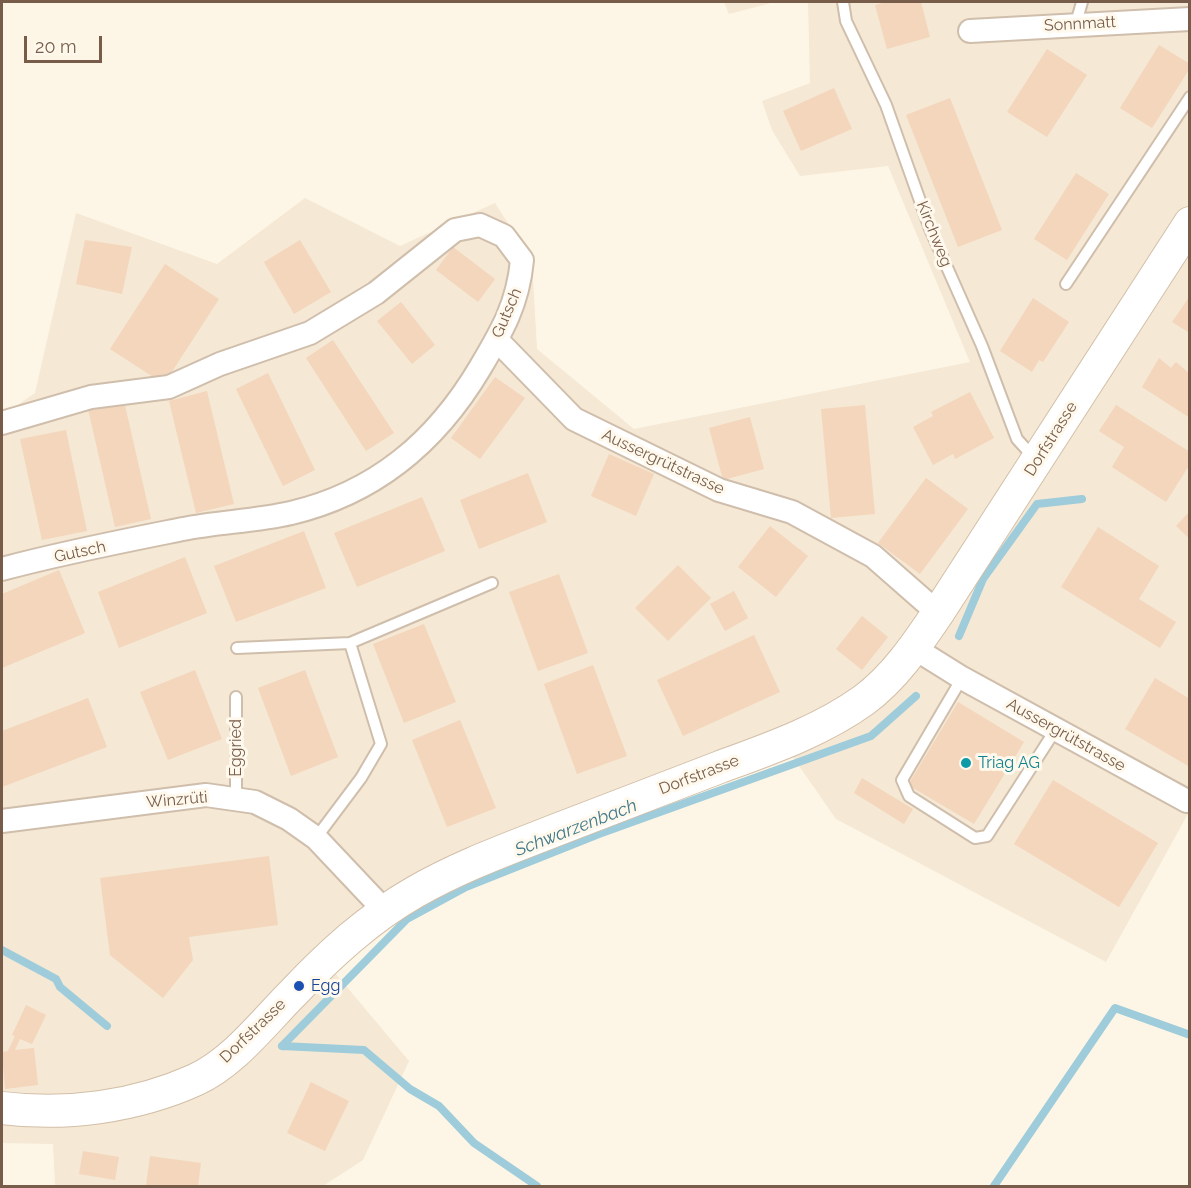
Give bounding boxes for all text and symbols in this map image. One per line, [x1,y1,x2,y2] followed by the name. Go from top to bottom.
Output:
[1044,13,1116,35] street label: Sonnmatt
[27,24,105,62] scale bar
[35,36,77,57] text: 20 m
[912,198,956,270] street label: Kirchweg
[488,285,526,341] street label: Gutsch
[1021,398,1081,480] street label: Dorfstrasse
[599,425,727,499] street label: Aussergrütstrasse
[52,537,108,567] street label: Gutsch
[1003,694,1129,776] street label: Aussergrütstrasse
[226,719,246,777] street label: Eggried
[656,751,742,799] street label: Dorfstrasse
[978,753,1040,773] place label: Triag AG
[959,756,973,770] marker: Triag AG
[146,788,208,812] street label: Winzrüti
[512,795,640,861] water label: Schwarzenbach
[311,976,340,996] place label: Egg
[292,979,306,993] marker: Egg
[216,995,290,1067] street label: Dorfstrasse

